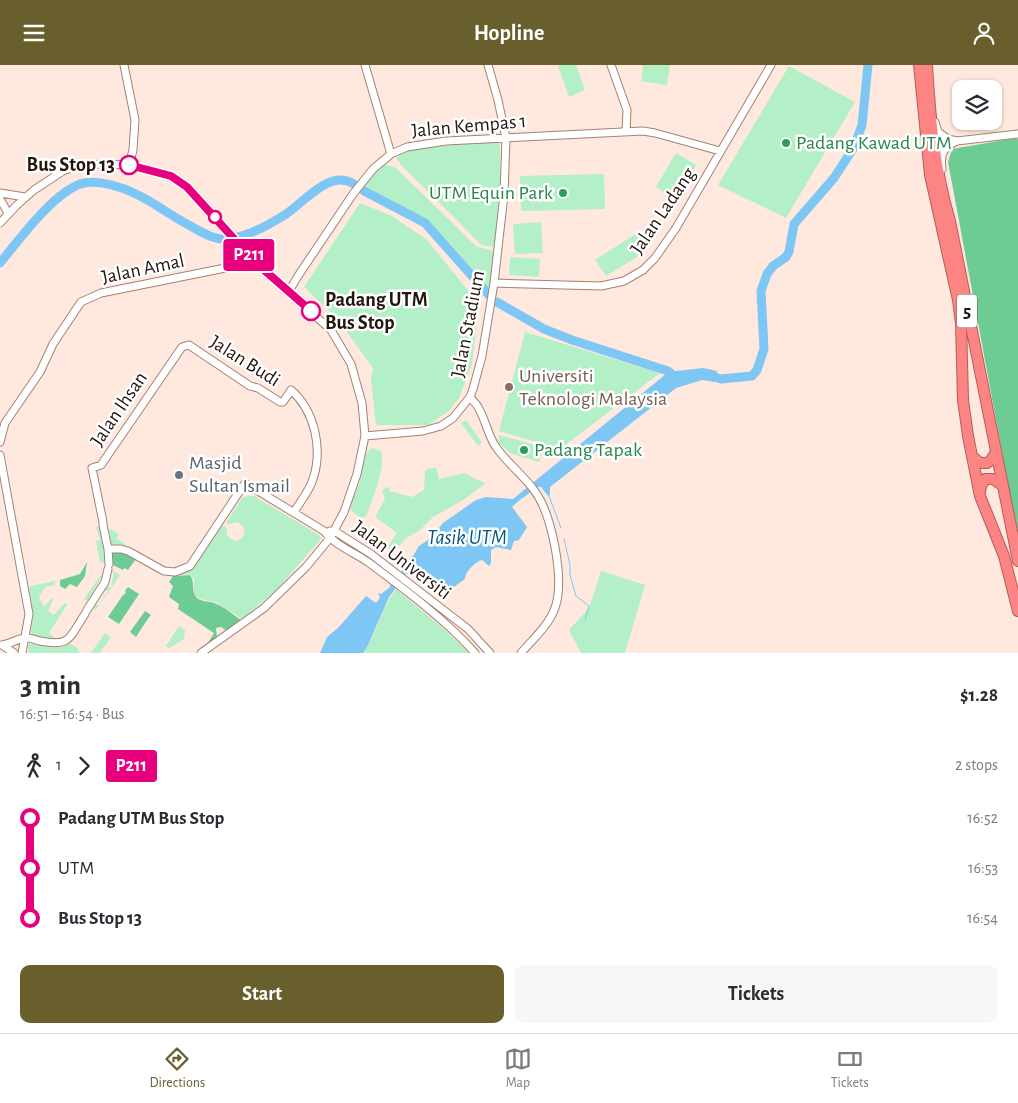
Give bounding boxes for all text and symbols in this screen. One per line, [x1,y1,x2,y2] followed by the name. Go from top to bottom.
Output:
[20,19,48,47] icon: menu
[970,19,998,47] icon: person
[474,22,544,44] text: Hopline
[952,80,1002,130] map controls
[952,80,1002,130] button: layers
[411,111,527,141] street label: Jalan Kempas 1
[796,133,952,153] place label: Padang Kawad UTM
[780,137,792,149] marker: Padang Kawad UTM
[27,155,115,175] place label: Bus Stop 13
[119,155,139,175] marker: Bus Stop 13
[627,164,699,258] street label: Jalan Ladang
[429,183,553,203] place label: UTM Equin Park
[557,187,569,199] marker: UTM Equin Park
[208,210,222,224] unlabelled marker
[214,239,284,271] line badge: P211
[233,246,265,264] text: P211
[100,250,186,288] street label: Jalan Amal
[448,269,488,379] street label: Jalan Stadium
[325,290,428,333] place label: Padang UTM Bus Stop
[957,295,977,327] road number: 5
[301,301,321,321] marker: Padang UTM Bus Stop
[206,332,284,390] street label: Jalan Budi
[519,366,667,409] place label: Universiti Teknologi Malaysia
[87,368,151,450] street label: Jalan Ihsan
[503,381,515,393] marker: Universiti Teknologi Malaysia
[534,440,642,460] place label: Padang Tapak
[518,444,530,456] marker: Padang Tapak
[189,453,290,496] place label: Masjid Sultan Ismail
[173,469,185,481] marker: Masjid Sultan Ismail
[349,517,455,603] street label: Jalan Universiti
[427,527,507,548] water label: Tasik UTM
[20,672,81,700] text: 3 min
[960,686,998,705] text: $1.28
[20,706,124,722] text: 16:51 – 16:54 · Bus
[20,752,48,780] icon: walk
[70,752,98,780] icon: forward
[56,757,62,773] text: 1
[116,757,147,775] text: P211
[955,757,998,773] text: 2 stops
[58,809,224,828] text: Padang UTM Bus Stop
[967,810,998,826] text: 16:52
[58,859,94,878] text: UTM
[968,860,998,876] text: 16:53
[58,909,142,928] text: Bus Stop 13
[967,910,998,926] text: 16:54
[20,965,504,1023] button: Start
[514,965,998,1023] button: Tickets
[149,1045,205,1092] tab: Directions
[504,1045,532,1092] tab: Map
[831,1045,869,1092] tab: Tickets

